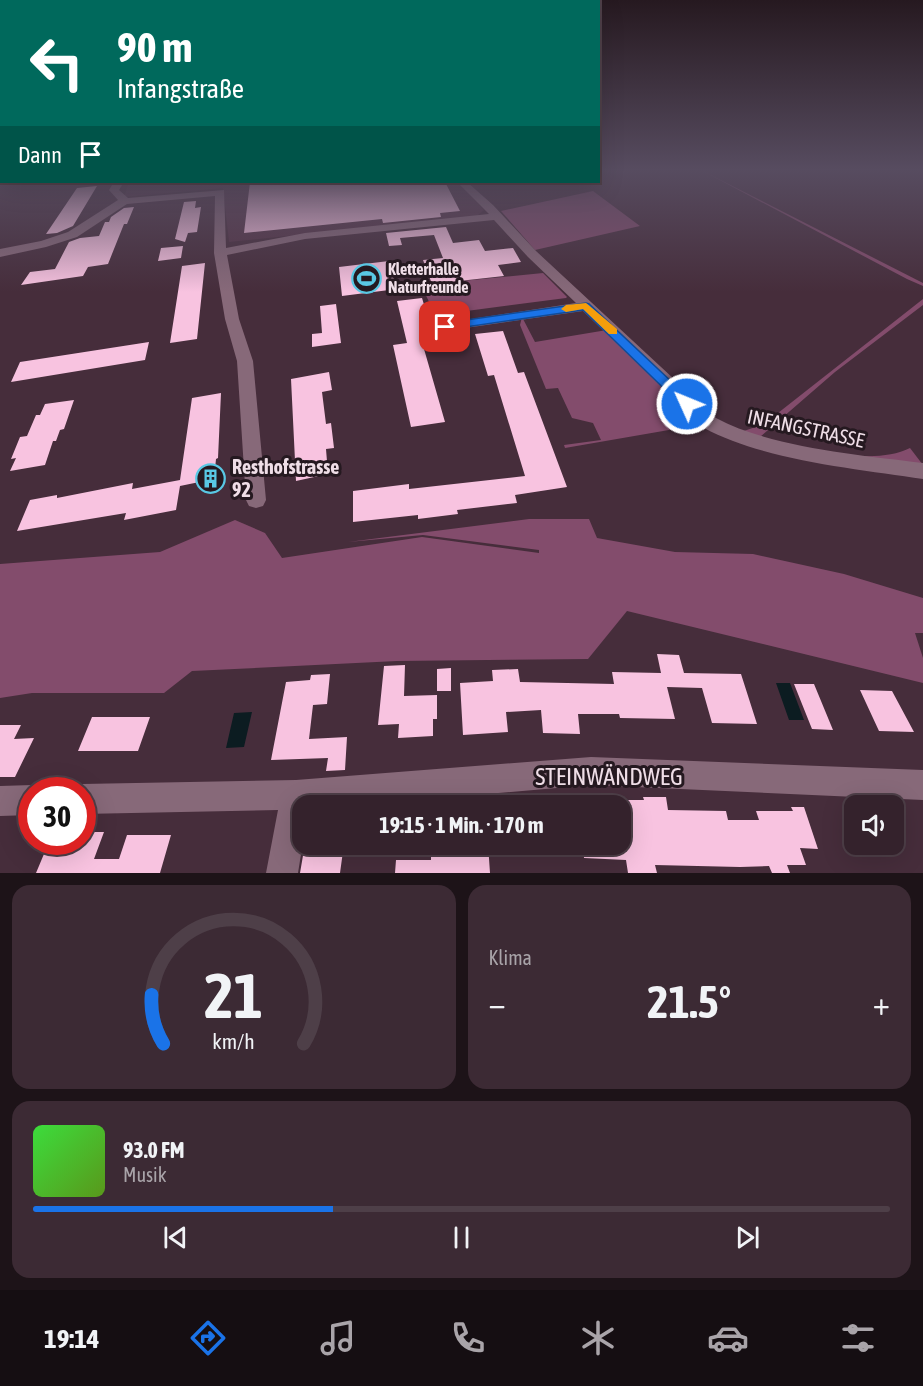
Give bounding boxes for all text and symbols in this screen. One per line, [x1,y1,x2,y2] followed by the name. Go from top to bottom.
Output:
[117,23,192,71] text: 90 m
[18,24,96,102] icon: left
[117,73,244,104] text: Infangstraße
[74,138,107,171] icon: arrive
[18,142,62,168] text: Dann
[388,260,469,296] place label: Kletterhalle Naturfreunde
[351,262,383,294] sports icon: Kletterhalle Naturfreunde
[419,301,470,352] pin
[428,310,461,343] icon: arrive
[655,372,719,436] position arrow
[745,404,867,452] street label: INFANGSTRASSE
[232,455,339,501] place label: Resthofstrasse 92
[195,462,227,494] building icon: Resthofstrasse 92
[535,763,683,790] street label: STEINWÄNDWEG
[18,777,96,855] speed limit sign: 30
[844,795,904,855] map controls
[844,795,904,855] button: sound
[379,812,544,838] text: 19:15 · 1 Min. · 170 m
[489,946,532,969] text: Klima
[204,960,263,1031] text: 21
[647,976,731,1028] text: 21.5°
[489,984,506,1022] text: −
[873,984,890,1022] text: +
[212,1029,255,1054] text: km/h
[123,1137,185,1163] text: 93.0 FM
[123,1163,167,1186] text: Musik
[159,1221,192,1254] icon: previous
[445,1221,478,1254] icon: pause
[731,1221,764,1254] icon: next
[187,1317,229,1359] icon: directions
[317,1317,359,1359] icon: music
[447,1317,489,1359] icon: phone
[577,1317,619,1359] icon: climate
[707,1317,749,1359] icon: car
[837,1317,879,1359] icon: filters
[44,1323,100,1354] text: 19:14

